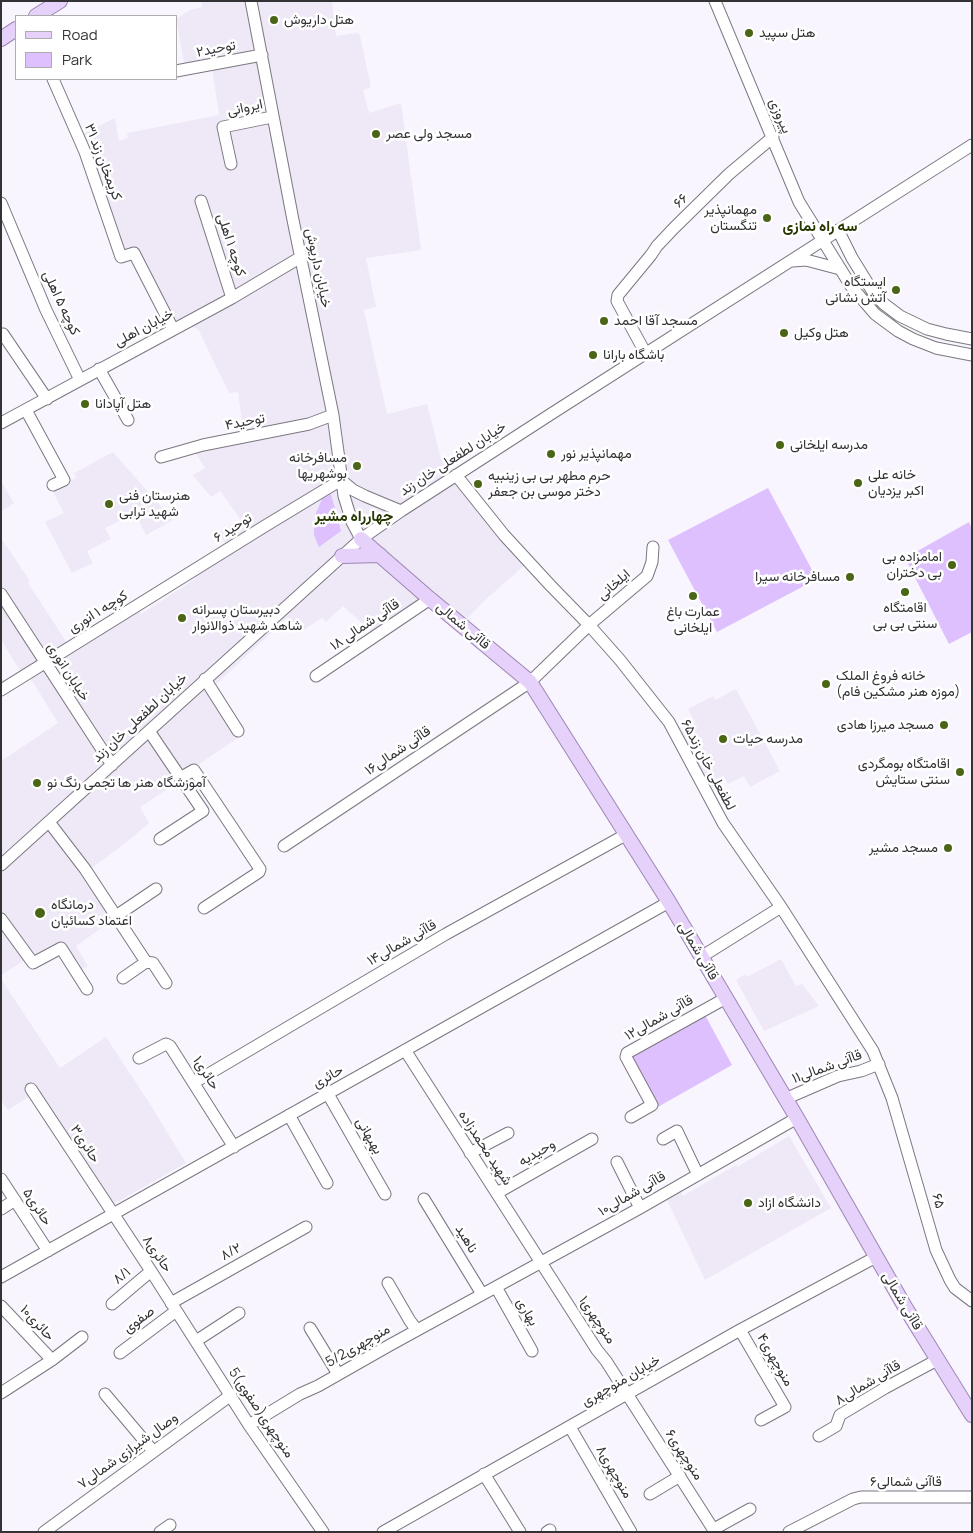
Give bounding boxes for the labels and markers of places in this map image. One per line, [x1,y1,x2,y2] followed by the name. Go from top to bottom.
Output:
[284,12,354,28] place label: هتل داریوش
[268,14,280,26] marker: هتل داریوش
[759,25,815,41] place label: هتل سپید
[743,27,755,39] marker: هتل سپید
[386,126,472,142] place label: مسجد ولی عصر
[370,128,382,140] marker: مسجد ولی عصر
[704,202,757,234] place label: مهمانپذیر تنگستان
[761,212,773,224] marker: مهمانپذیر تنگستان
[825,274,886,306] place label: ایستگاه آتش نشانی
[890,284,902,296] marker: ایستگاه آتش نشانی
[614,313,698,329] place label: مسجد آقا احمد
[598,315,610,327] marker: مسجد آقا احمد
[794,325,849,341] place label: هتل وکیل
[778,327,790,339] marker: هتل وکیل
[603,347,665,363] place label: باشگاه بارانا
[587,349,599,361] marker: باشگاه بارانا
[95,396,151,412] place label: هتل آپادانا
[79,398,91,410] marker: هتل آپادانا
[790,437,868,453] place label: مدرسه ایلخانی
[774,439,786,451] marker: مدرسه ایلخانی
[561,446,632,462] place label: مهمانپذیر نور
[545,448,557,460] marker: مهمانپذیر نور
[289,450,347,482] place label: مسافرخانه بوشهریها
[351,460,363,472] marker: مسافرخانه بوشهریها
[868,467,924,500] place label: خانه علی اکبر یزدیان
[488,468,611,501] place label: حرم مطهر بی بی زینبیه دختر موسی بن جعفر
[852,477,864,489] marker: خانه علی اکبر یزدیان
[472,478,484,490] marker: حرم مطهر بی بی زینبیه دختر موسی بن جعفر
[119,488,190,520] place label: هنرستان فنی شهید ترابی
[103,498,115,510] marker: هنرستان فنی شهید ترابی
[882,549,942,582] place label: امامزاده بی بی دختران
[946,559,958,571] marker: امامزاده بی بی دختران
[755,569,840,585] place label: مسافرخانه سیرا
[844,571,856,583] marker: مسافرخانه سیرا
[899,586,911,598] marker: اقامتگاه سنتی بی بی
[687,590,699,602] marker: عمارت باغ ایلخانی
[873,600,937,632] place label: اقامتگاه سنتی بی بی
[192,602,302,634] place label: دبیرستان پسرانه شاهد شهید ذوالانوار
[666,604,720,636] place label: عمارت باغ ایلخانی
[176,612,188,624] marker: دبیرستان پسرانه شاهد شهید ذوالانوار
[836,668,961,700] place label: خانه فروغ الملک (موزه هنر مشکین فام)
[820,678,832,690] marker: خانه فروغ الملک (موزه هنر مشکین فام)
[837,717,934,733] place label: مسجد میرزا هادی
[938,719,950,731] marker: مسجد میرزا هادی
[733,731,803,747] place label: مدرسه حیات
[717,733,729,745] marker: مدرسه حیات
[858,756,950,789] place label: اقامتگاه بومگردی سنتی ستایش
[954,766,966,778] marker: اقامتگاه بومگردی سنتی ستایش
[47,775,206,791] place label: آموزشگاه هنر ها تجمی رنگ نو
[31,777,43,789] marker: آموزشگاه هنر ها تجمی رنگ نو
[869,840,938,856] place label: مسجد مشیر
[942,842,954,854] marker: مسجد مشیر
[51,897,132,930] place label: درمانگاه اعتماد کسائیان
[33,906,47,920] marker: درمانگاه اعتماد کسائیان
[758,1195,821,1211] place label: دانشگاه ازاد
[742,1197,754,1209] marker: دانشگاه ازاد

